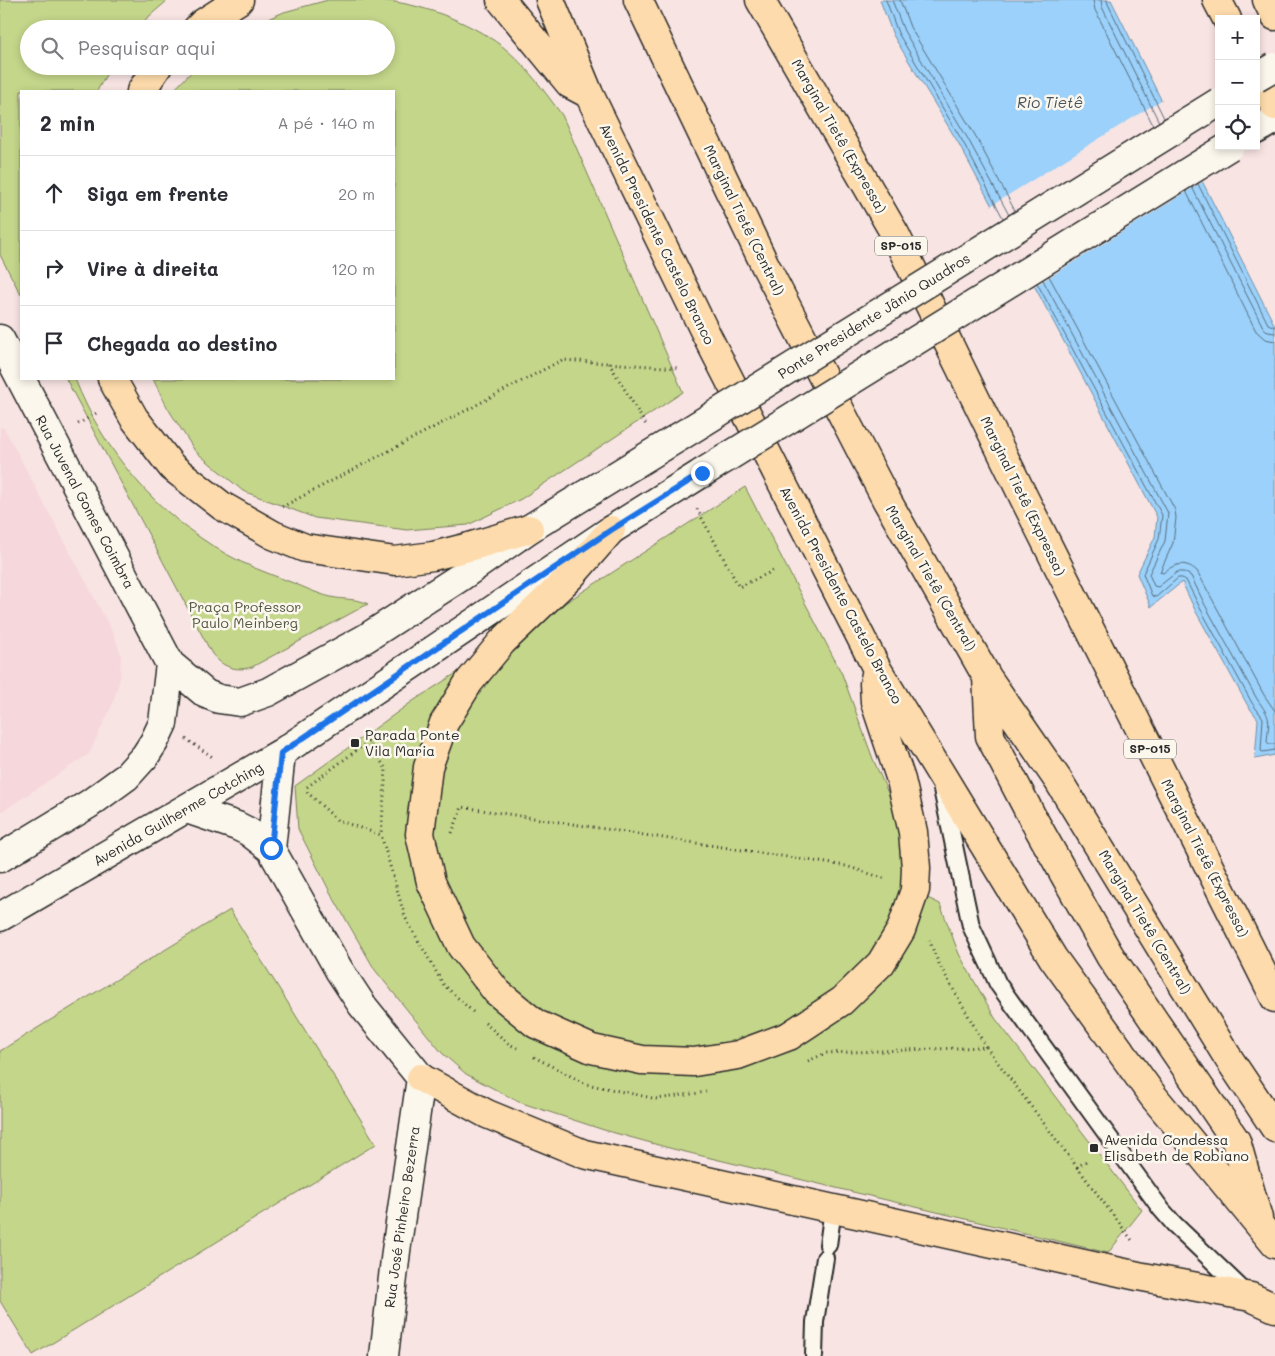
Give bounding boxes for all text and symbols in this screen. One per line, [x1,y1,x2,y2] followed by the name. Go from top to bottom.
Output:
[1215,15,1260,150] map controls
[1215,15,1260,60] button: +
[20,20,395,75] search box
[38,34,66,62] icon: search
[78,35,216,60] text: Pesquisar aqui
[787,55,892,217] street label: Marginal Tietê (Expressa)
[1215,60,1260,105] button: −
[1017,92,1083,112] water label: Rio Tietê
[1215,105,1260,150] button: locate
[40,109,95,136] text: 2 min
[278,112,375,133] text: A pé · 140 m
[595,120,719,348] street label: Avenida Presidente Castelo Branco
[700,141,789,298] street label: Marginal Tietê (Central)
[40,179,68,207] icon: ahead
[87,181,228,206] text: Siga em frente
[338,183,375,204] text: 20 m
[875,237,927,256] road number: SP-015
[774,248,974,383] street label: Ponte Presidente Jânio Quadros
[40,254,68,282] icon: right
[87,256,219,281] text: Vire à direita
[331,258,375,279] text: 120 m
[40,329,68,357] icon: arrive
[87,331,277,356] text: Chegada ao destino
[32,412,139,592] street label: Rua Juvenal Gomes Coimbra
[977,413,1070,579] street label: Marginal Tietê (Expressa)
[691,462,714,485] route end
[776,483,907,707] street label: Avenida Presidente Castelo Branco
[882,501,981,654] street label: Marginal Tietê (Central)
[189,597,301,632] park label: Praça Professor Paulo Meinberg
[365,725,460,760] place label: Parada Ponte Vila Maria
[349,737,361,749] marker: Parada Ponte Vila Maria
[1124,740,1176,759] road number: SP-015
[89,757,266,870] street label: Avenida Guilherme Cotching
[1157,775,1254,940] street label: Marginal Tietê (Expressa)
[260,837,283,860] route start
[1095,846,1196,998] street label: Marginal Tietê (Central)
[379,1125,424,1309] street label: Rua José Pinheiro Bezerra
[1104,1130,1249,1165] place label: Avenida Condessa Elisabeth de Robiano
[1088,1142,1100,1154] marker: Avenida Condessa Elisabeth de Robiano

